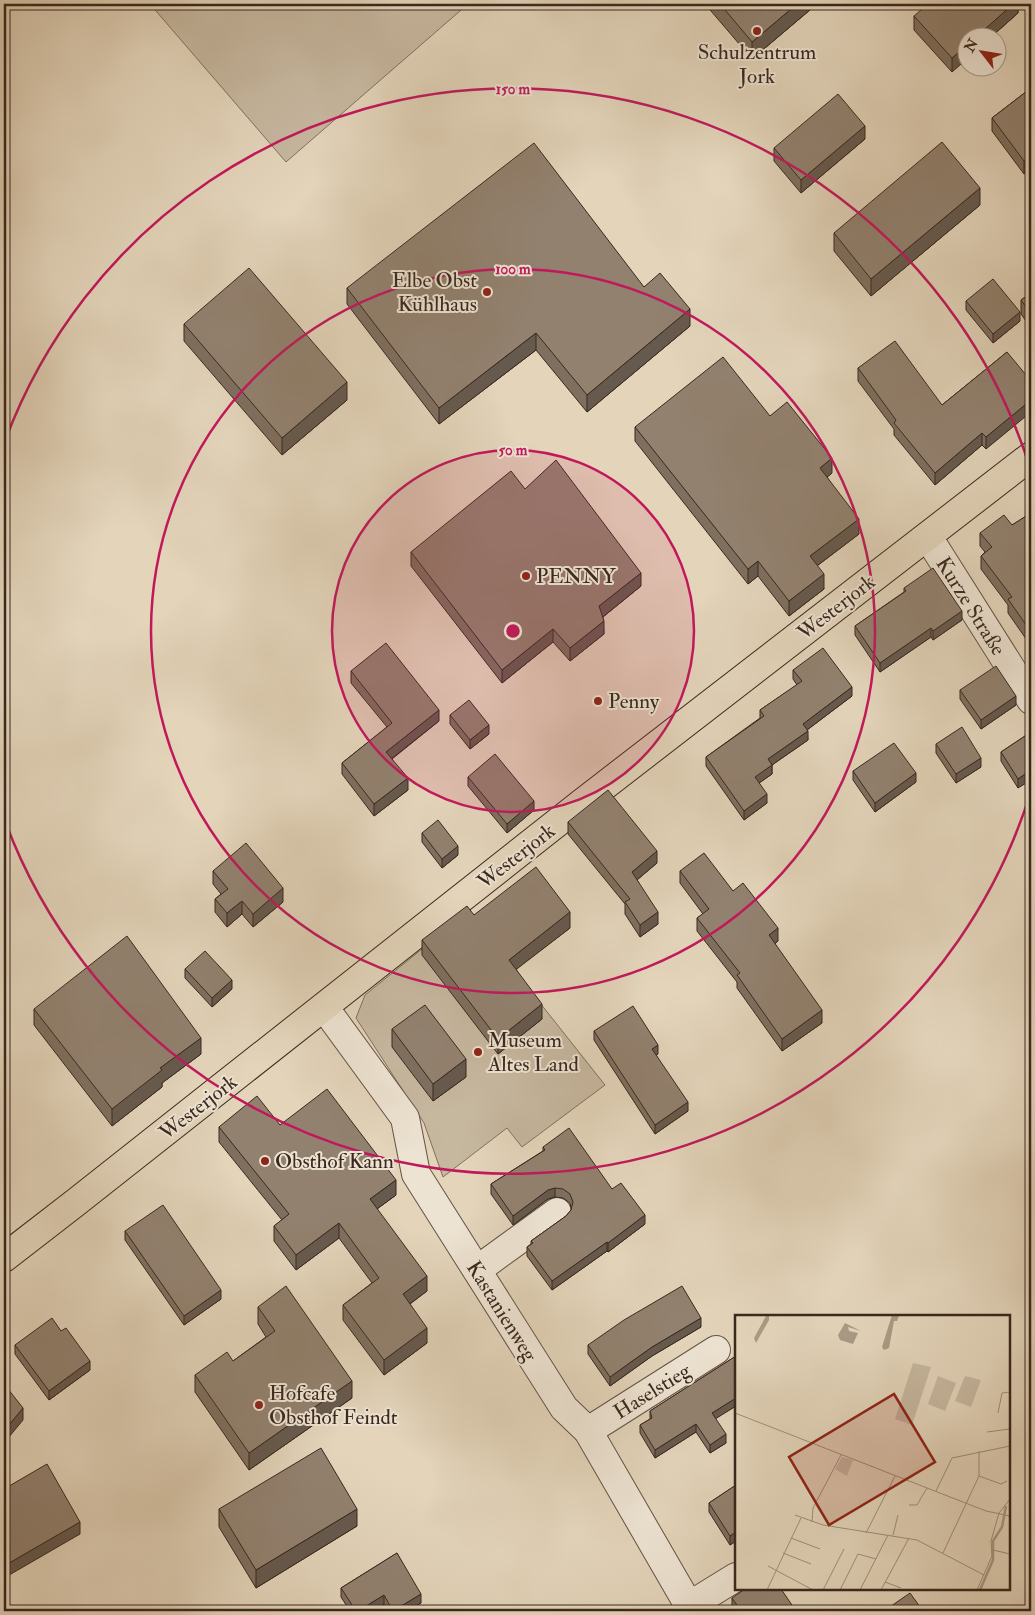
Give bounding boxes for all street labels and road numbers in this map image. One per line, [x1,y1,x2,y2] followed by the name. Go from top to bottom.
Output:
[930,552,1012,661] street label: Kurze Straße
[791,569,881,647] street label: Westerjork
[471,818,561,896] street label: Westerjork
[153,1069,243,1147] street label: Westerjork
[460,1256,543,1367] street label: Kastanienweg
[609,1357,696,1426] street label: Haselstieg

